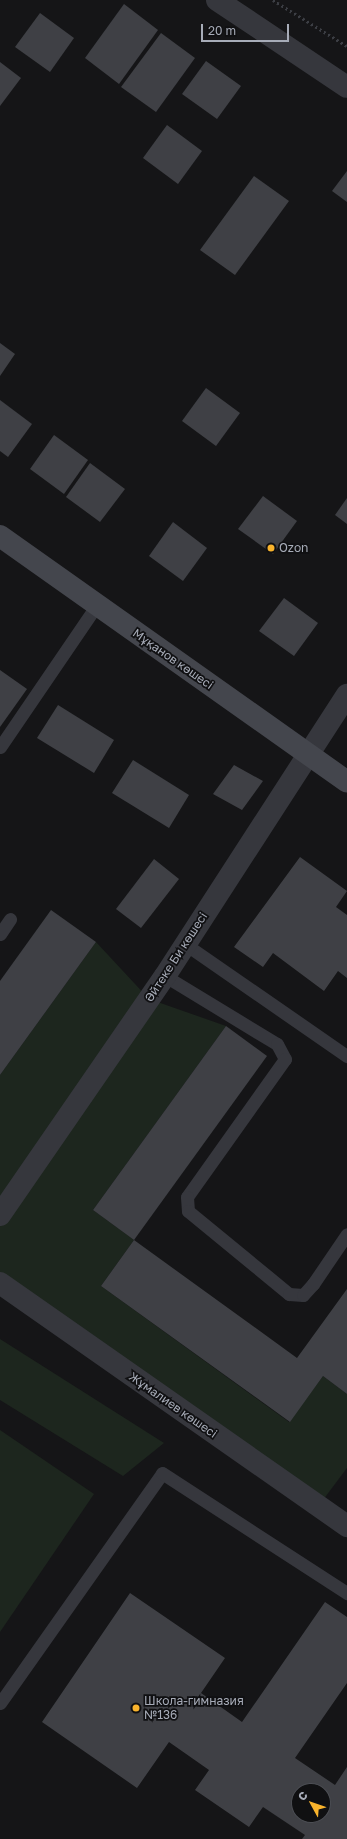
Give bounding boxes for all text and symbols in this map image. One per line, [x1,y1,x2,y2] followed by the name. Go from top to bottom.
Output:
[203,16,291,42] scale bar
[208,23,236,38] text: 20 m
[279,541,308,555] place label: Ozon
[266,543,276,553] marker: Ozon
[130,626,216,692] street label: Мұқанов көшесі
[142,910,210,1004] street label: Әйтеке Би көшесі
[126,1369,220,1441] street label: Жұмалиев көшесі
[144,1694,244,1722] place label: Школа-гимназия №136
[131,1703,141,1713] marker: Школа-гимназия №136
[291,1783,331,1823] north arrow
[295,1788,310,1803] text: С

